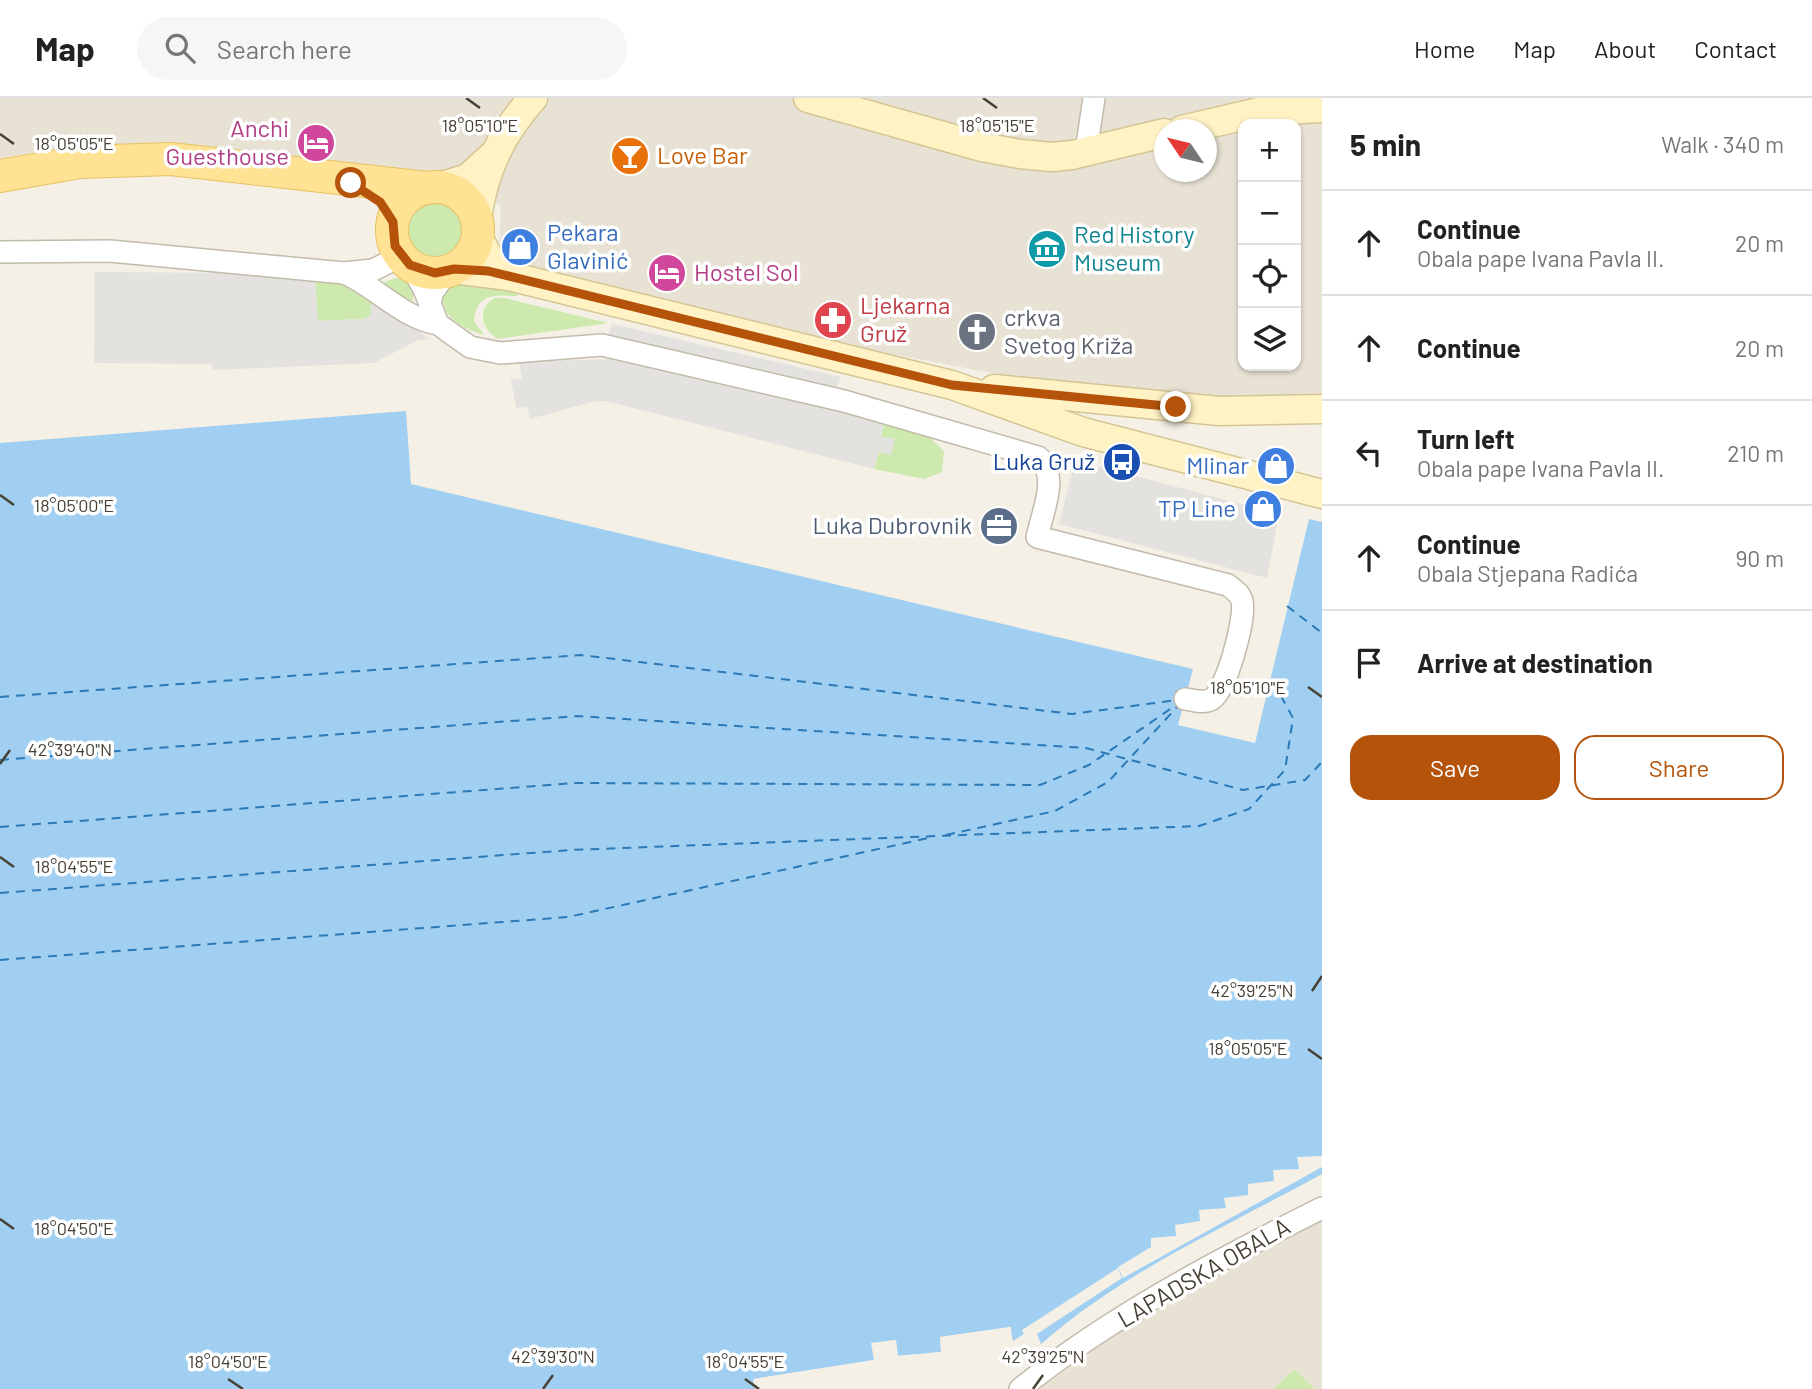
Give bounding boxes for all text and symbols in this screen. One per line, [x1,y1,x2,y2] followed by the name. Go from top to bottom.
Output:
[137,17,627,80] search box
[35,28,95,68] text: Map
[161,29,199,67] icon: search
[217,33,352,64] text: Search here
[1414,34,1475,63] text: Home
[1513,34,1556,63] text: Map
[1594,34,1656,63] text: About
[1694,34,1777,63] text: Contact
[166,113,289,170] place label: Anchi Guesthouse
[442,114,518,136] text: 18°05'10"E
[959,114,1035,136] text: 18°05'15"E
[1154,119,1217,182] north arrow
[1238,119,1301,371] map controls
[1238,119,1301,182] button: +
[295,122,337,164] hotel icon: Anchi Guesthouse
[1350,126,1421,162] text: 5 min
[1661,130,1784,158] text: Walk · 340 m
[34,132,114,154] text: 18°05'05"E
[609,135,651,177] bar icon: Love Bar
[657,140,748,169] place label: Love Bar
[335,167,366,198] route start
[1238,182,1301,245] button: −
[1417,213,1521,244] text: Continue
[547,217,628,274] place label: Pekara Glavinić
[1074,219,1195,276] place label: Red History Museum
[1350,224,1388,262] icon: ahead
[499,226,541,268] shop icon: Pekara Glavinić
[1026,228,1068,270] museum icon: Red History Museum
[1735,229,1784,257] text: 20 m
[1417,244,1664,272] text: Obala pape Ivana Pavla II.
[1238,245,1301,308] button: locate
[646,252,688,294] hotel icon: Hostel Sol
[694,257,798,286] place label: Hostel Sol
[860,290,950,347] place label: Ljekarna Gruž
[812,299,854,341] pharmacy icon: Ljekarna Gruž
[1004,302,1133,359] place label: crkva Svetog Križa
[1238,308,1301,371] button: layers
[956,311,998,353] church icon: crkva Svetog Križa
[1350,329,1388,367] icon: ahead
[1417,332,1521,363] text: Continue
[1735,334,1784,362] text: 20 m
[1160,391,1191,422] route end
[1417,423,1515,454] text: Turn left
[1350,434,1388,472] icon: left
[1727,439,1784,467] text: 210 m
[1101,441,1143,483] bus stop icon: Luka Gruž
[1255,445,1297,487] shop icon: Mlinar
[993,446,1095,475] place label: Luka Gruž
[1186,450,1249,479] place label: Mlinar
[1417,454,1664,482] text: Obala pape Ivana Pavla II.
[1242,488,1284,530] shop icon: TP Line
[1158,493,1236,522] place label: TP Line
[34,494,114,516] text: 18°05'00"E
[978,505,1020,547] office icon: Luka Dubrovnik
[812,510,972,539] place label: Luka Dubrovnik
[1417,528,1521,559] text: Continue
[1350,539,1388,577] icon: ahead
[1735,544,1784,572] text: 90 m
[1417,559,1638,587] text: Obala Stjepana Radića
[1350,644,1388,682] icon: arrive
[1417,647,1653,678] text: Arrive at destination
[1210,676,1286,698] text: 18°05'10"E
[1350,735,1560,800] button: Save
[1574,735,1784,800] button: Share
[28,738,112,760] text: 42°39'40"N
[35,855,113,877] text: 18°04'55"E
[1210,979,1294,1001] text: 42°39'25"N
[1208,1037,1288,1059] text: 18°05'05"E
[1112,1211,1295,1333] street label: LAPADSKA OBALA
[34,1217,114,1239] text: 18°04'50"E
[511,1345,595,1367] text: 42°39'30"N
[1001,1345,1085,1367] text: 42°39'25"N
[188,1350,268,1372] text: 18°04'50"E
[706,1350,784,1372] text: 18°04'55"E

